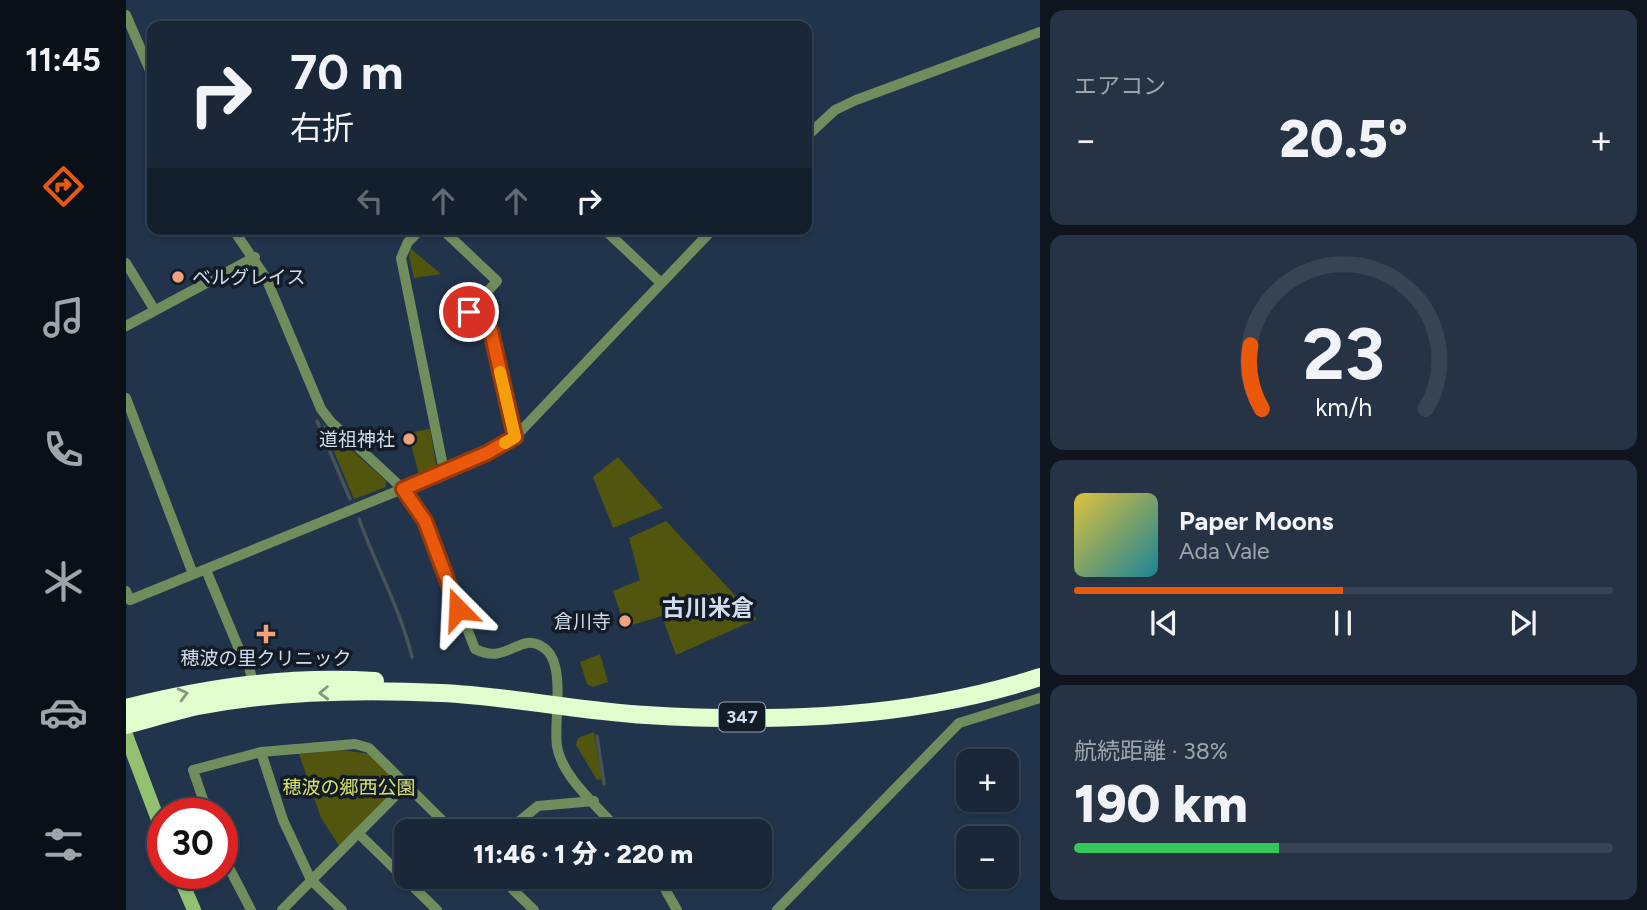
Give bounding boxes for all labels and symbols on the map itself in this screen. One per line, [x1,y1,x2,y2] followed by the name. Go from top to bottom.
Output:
[192,266,305,289] place label: ベルグレイス
[170,269,186,285] marker: ベルグレイス
[439,282,499,342] pin
[319,428,395,451] place label: 道祖神社
[401,431,417,447] marker: 道祖神社
[421,572,495,646] position arrow
[662,594,754,622] district label: 古川米倉
[554,610,611,633] place label: 倉川寺
[617,613,633,629] marker: 倉川寺
[256,624,276,644] marker: 穂波の里クリニック
[180,647,352,670] place label: 穂波の里クリニック
[318,686,329,701] one-way arrow
[177,688,189,702] one-way arrow
[719,702,765,732] road number: 347
[282,776,416,799] park label: 穂波の郷西公園
[147,798,238,889] speed limit sign: 30

